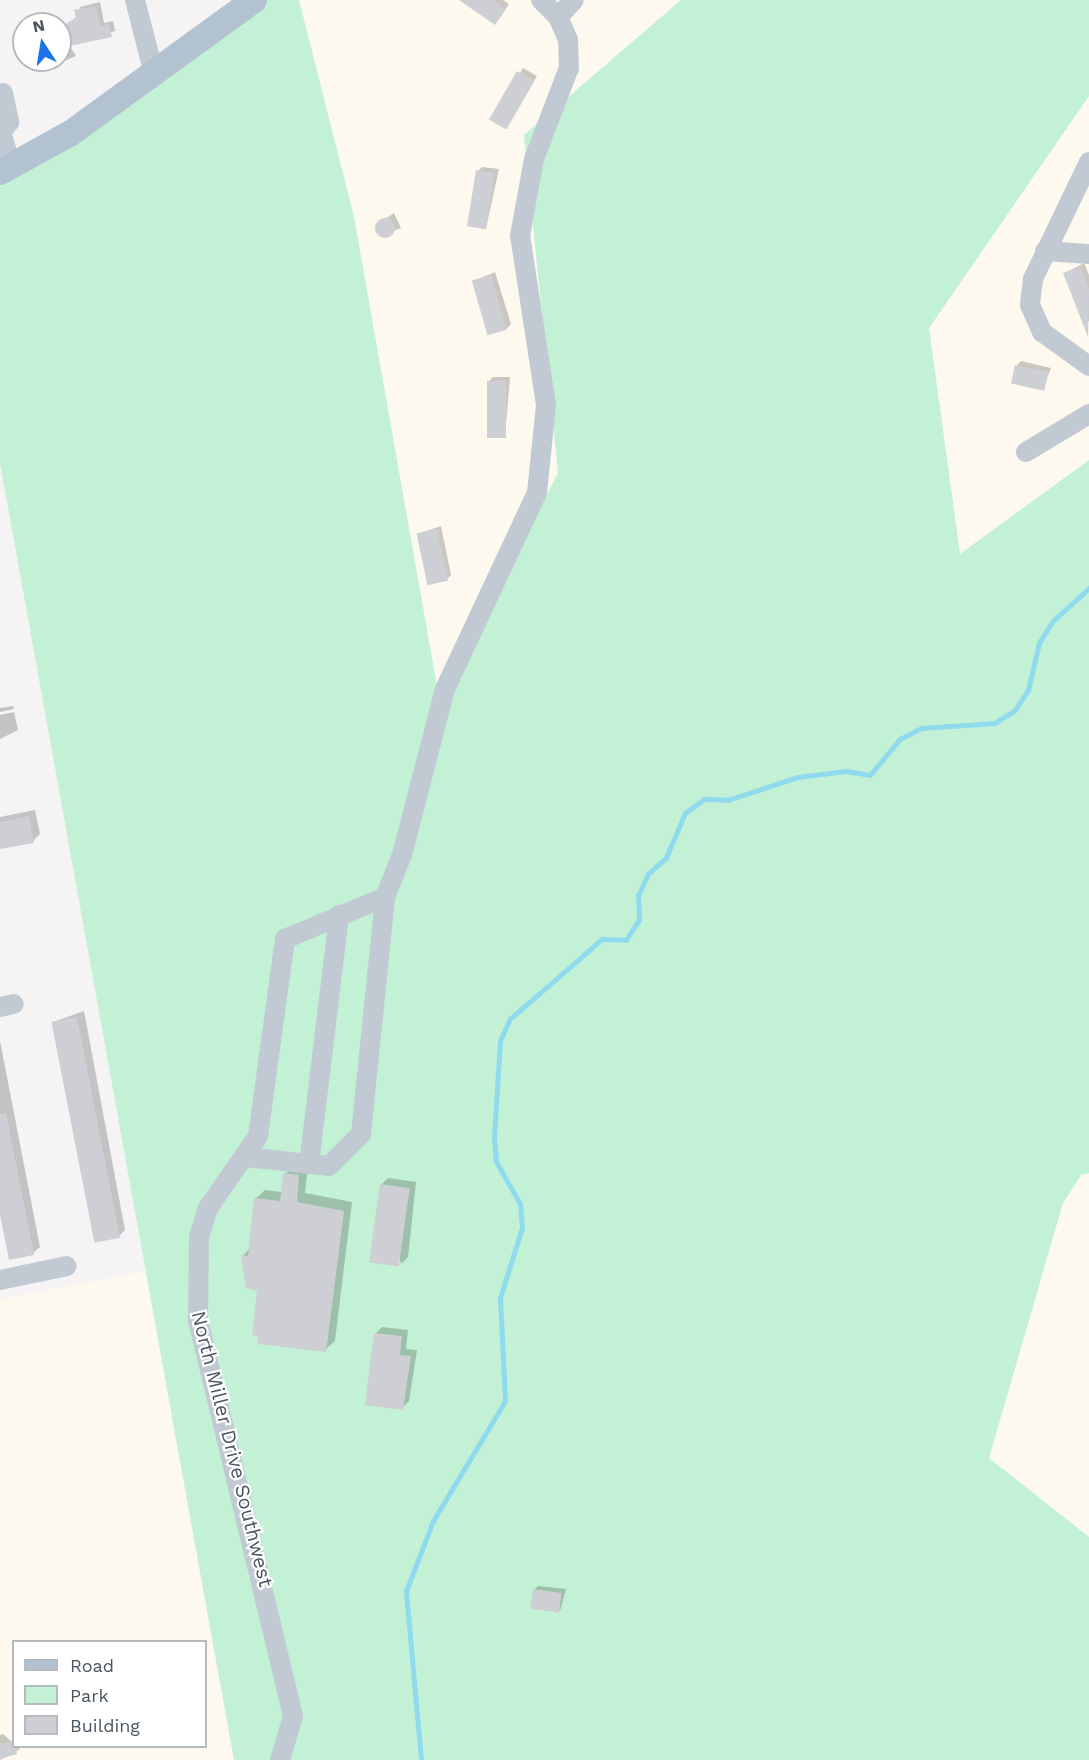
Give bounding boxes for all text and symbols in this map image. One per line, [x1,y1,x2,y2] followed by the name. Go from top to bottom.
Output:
[12,12,72,72] north arrow
[31,15,46,36] text: N
[186,1308,278,1590] street label: North Miller Drive Southwest
[12,1640,207,1748] legend
[70,1655,114,1676] text: Road
[70,1685,109,1706] text: Park
[70,1715,140,1736] text: Building

